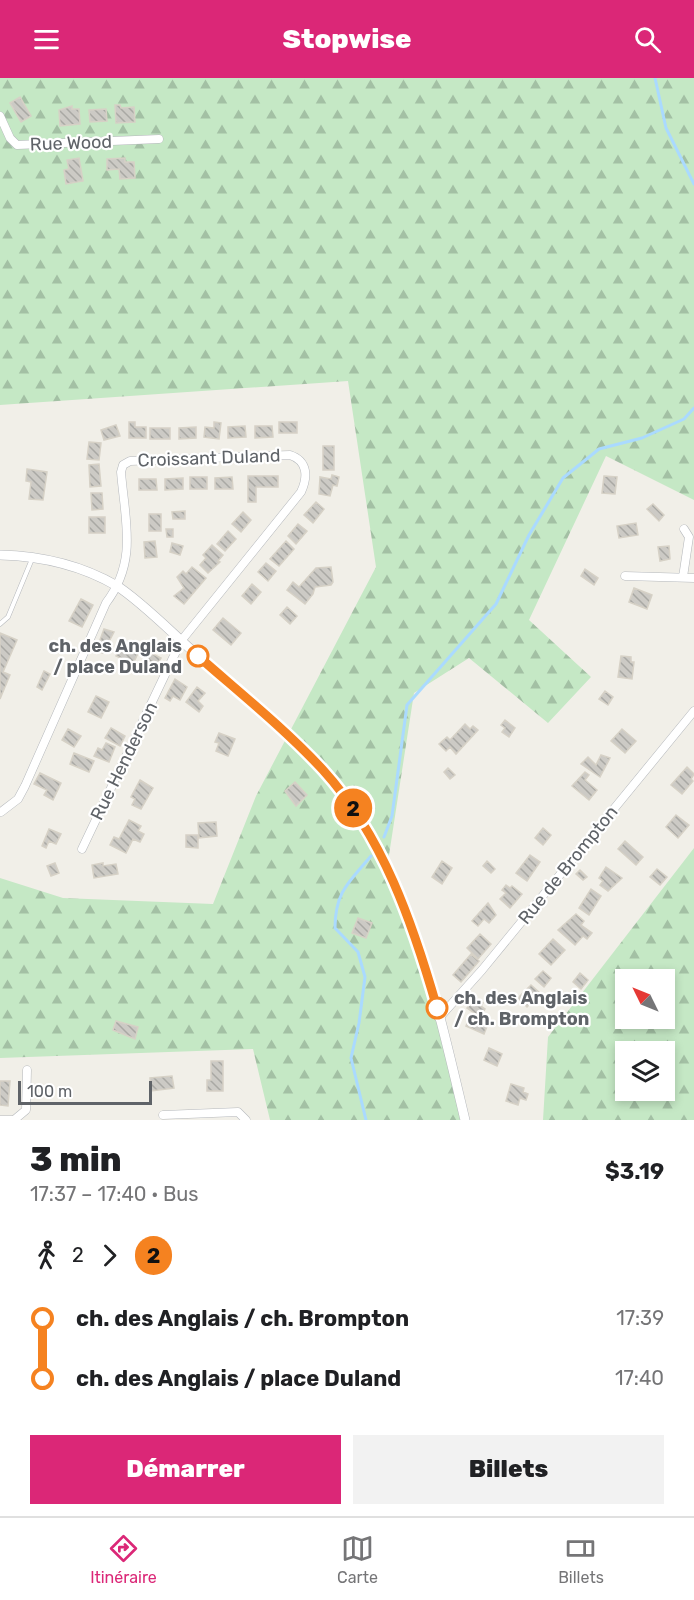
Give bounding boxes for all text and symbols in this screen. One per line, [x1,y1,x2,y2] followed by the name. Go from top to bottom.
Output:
[30,23,63,56] icon: menu
[283,23,411,55] text: Stopwise
[631,23,664,56] icon: search
[30,131,112,155] street label: Rue Wood
[137,445,281,471] street label: Croissant Duland
[49,635,182,678] place label: ch. des Anglais / place Duland
[187,645,209,667] marker: ch. des Anglais / place Duland
[86,698,162,824] street label: Rue Henderson
[334,788,372,828] line badge: 2
[346,796,360,821] text: 2
[513,801,623,929] street label: Rue de Brompton
[615,969,675,1029] north arrow
[615,969,675,1101] map controls
[454,987,589,1030] place label: ch. des Anglais / ch. Brompton
[426,997,448,1019] marker: ch. des Anglais / ch. Brompton
[615,1041,675,1101] button: layers
[18,1078,152,1106] scale bar
[27,1082,72,1101] text: 100 m
[30,1140,122,1179] text: 3 min
[605,1158,664,1185] text: $3.19
[30,1182,199,1206] text: 17:37 – 17:40 · Bus
[30,1239,63,1272] icon: walk
[93,1239,126,1272] icon: forward
[72,1243,84,1267] text: 2
[147,1243,160,1268] text: 2
[76,1305,409,1332] text: ch. des Anglais / ch. Brompton
[616,1306,664,1330] text: 17:39
[76,1365,401,1392] text: ch. des Anglais / place Duland
[615,1366,664,1390] text: 17:40
[30,1435,341,1504] button: Démarrer
[353,1435,664,1504] button: Billets
[90,1532,157,1587] tab: Itinéraire
[337,1532,378,1587] tab: Carte
[558,1532,604,1587] tab: Billets

